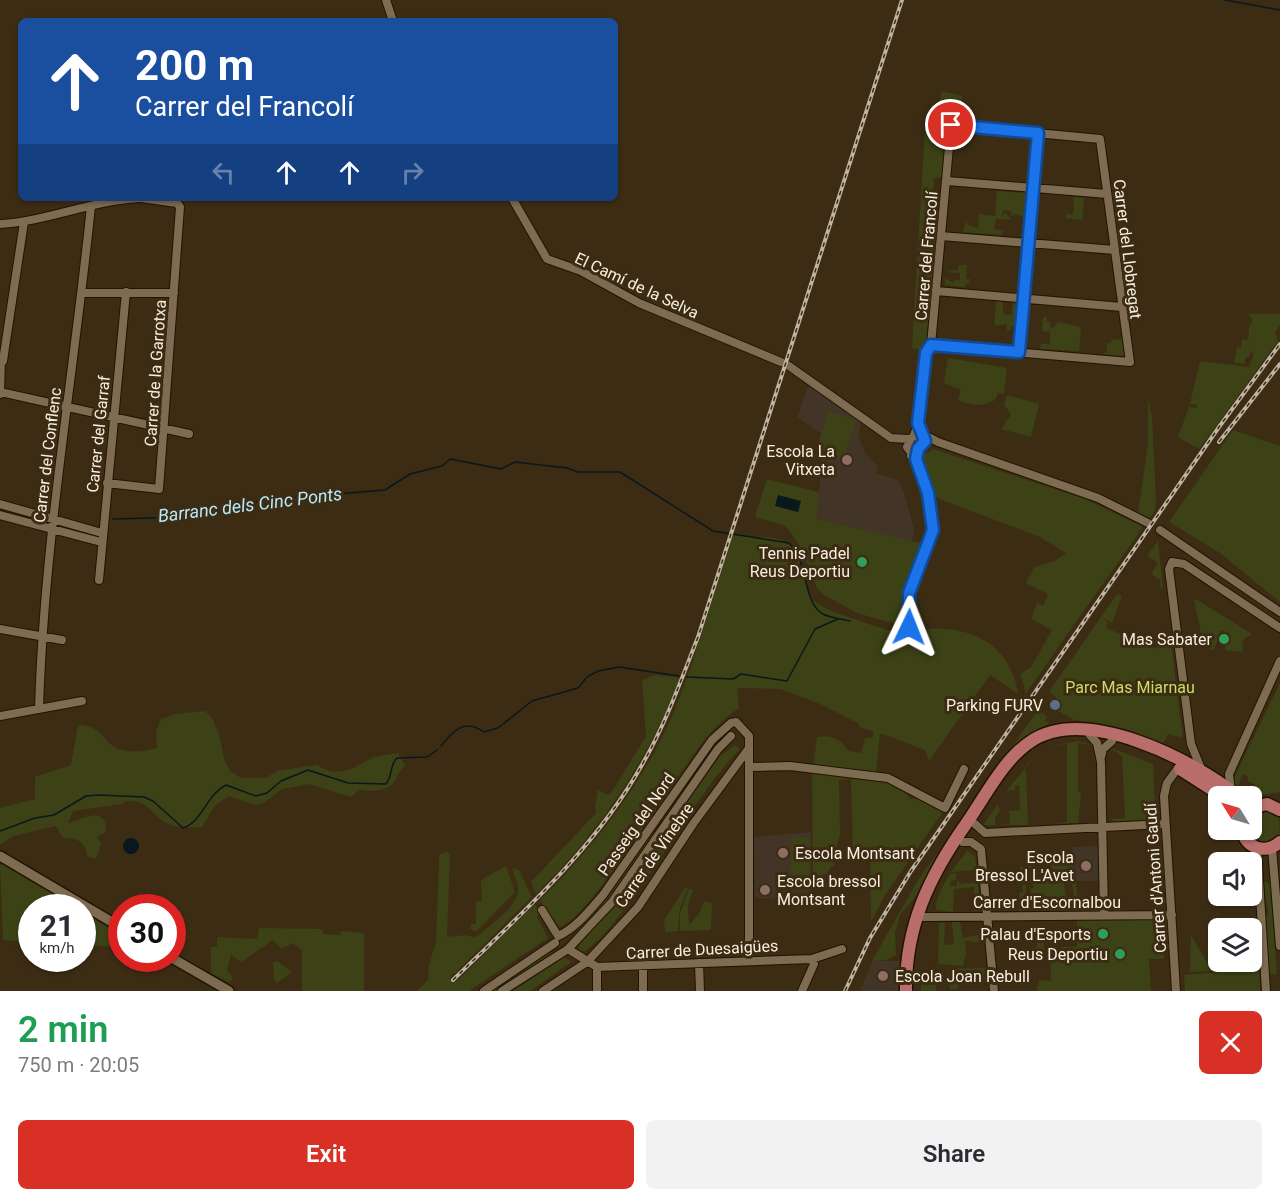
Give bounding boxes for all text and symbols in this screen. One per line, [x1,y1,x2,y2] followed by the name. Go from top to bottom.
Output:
[135,41,254,90] text: 200 m
[36,42,114,120] icon: ahead
[135,91,354,123] text: Carrer del Francolí
[925,99,976,150] pin
[934,108,967,141] icon: arrive
[207,156,240,189] icon: left
[270,156,303,189] icon: ahead
[333,156,366,189] icon: ahead
[396,156,429,189] icon: right
[1110,178,1145,320] street label: Carrer del Llobregat
[911,190,942,321] street label: Carrer del Francolí
[572,248,702,322] street label: El Camí de la Selva
[141,299,170,447] street label: Carrer de la Garrotxa
[83,374,114,493] street label: Carrer del Garraf
[30,386,65,524] street label: Carrer del Conflenc
[766,442,835,479] place label: Escola La Vitxeta
[840,453,854,467] marker: Escola La Vitxeta
[157,483,343,526] water label: Barranc dels Cinc Ponts
[750,544,850,581] place label: Tennis Padel Reus Deportiu
[855,555,869,569] marker: Tennis Padel Reus Deportiu
[877,595,941,659] position arrow
[1122,630,1213,649] place label: Mas Sabater
[1217,632,1231,646] marker: Mas Sabater
[1065,678,1195,697] park label: Parc Mas Miarnau
[946,696,1043,715] place label: Parking FURV
[1048,698,1062,712] marker: Parking FURV
[594,769,679,879] street label: Passeig del Nord
[1208,786,1262,840] north arrow
[1208,786,1262,972] map controls
[611,799,698,911] street label: Carrer de Vinebre
[1141,801,1170,954] street label: Carrer d'Antoni Gaudí
[795,844,915,863] place label: Escola Montsant
[776,846,790,860] marker: Escola Montsant
[975,848,1074,885] place label: Escola Bressol L'Avet
[1208,852,1262,906] button: sound
[1079,859,1093,873] marker: Escola Bressol L'Avet
[777,872,881,909] place label: Escola bressol Montsant
[758,883,772,897] marker: Escola bressol Montsant
[973,893,1121,912] street label: Carrer d'Escornalbou
[108,894,186,972] speed limit sign: 30
[40,908,74,943] text: 21
[1208,918,1262,972] button: layers
[980,925,1091,944] place label: Palau d'Esports
[1096,927,1110,941] marker: Palau d'Esports
[625,936,779,963] street label: Carrer de Duesaigües
[39,939,75,957] text: km/h
[1008,945,1108,964] place label: Reus Deportiu
[1113,947,1127,961] marker: Reus Deportiu
[895,967,1030,986] place label: Escola Joan Rebull
[876,969,890,983] marker: Escola Joan Rebull
[18,1009,108,1051] text: 2 min
[1199,1011,1262,1074] button: close
[18,1053,139,1077] text: 750 m · 20:05
[18,1120,634,1189] button: Exit
[646,1120,1262,1189] button: Share

